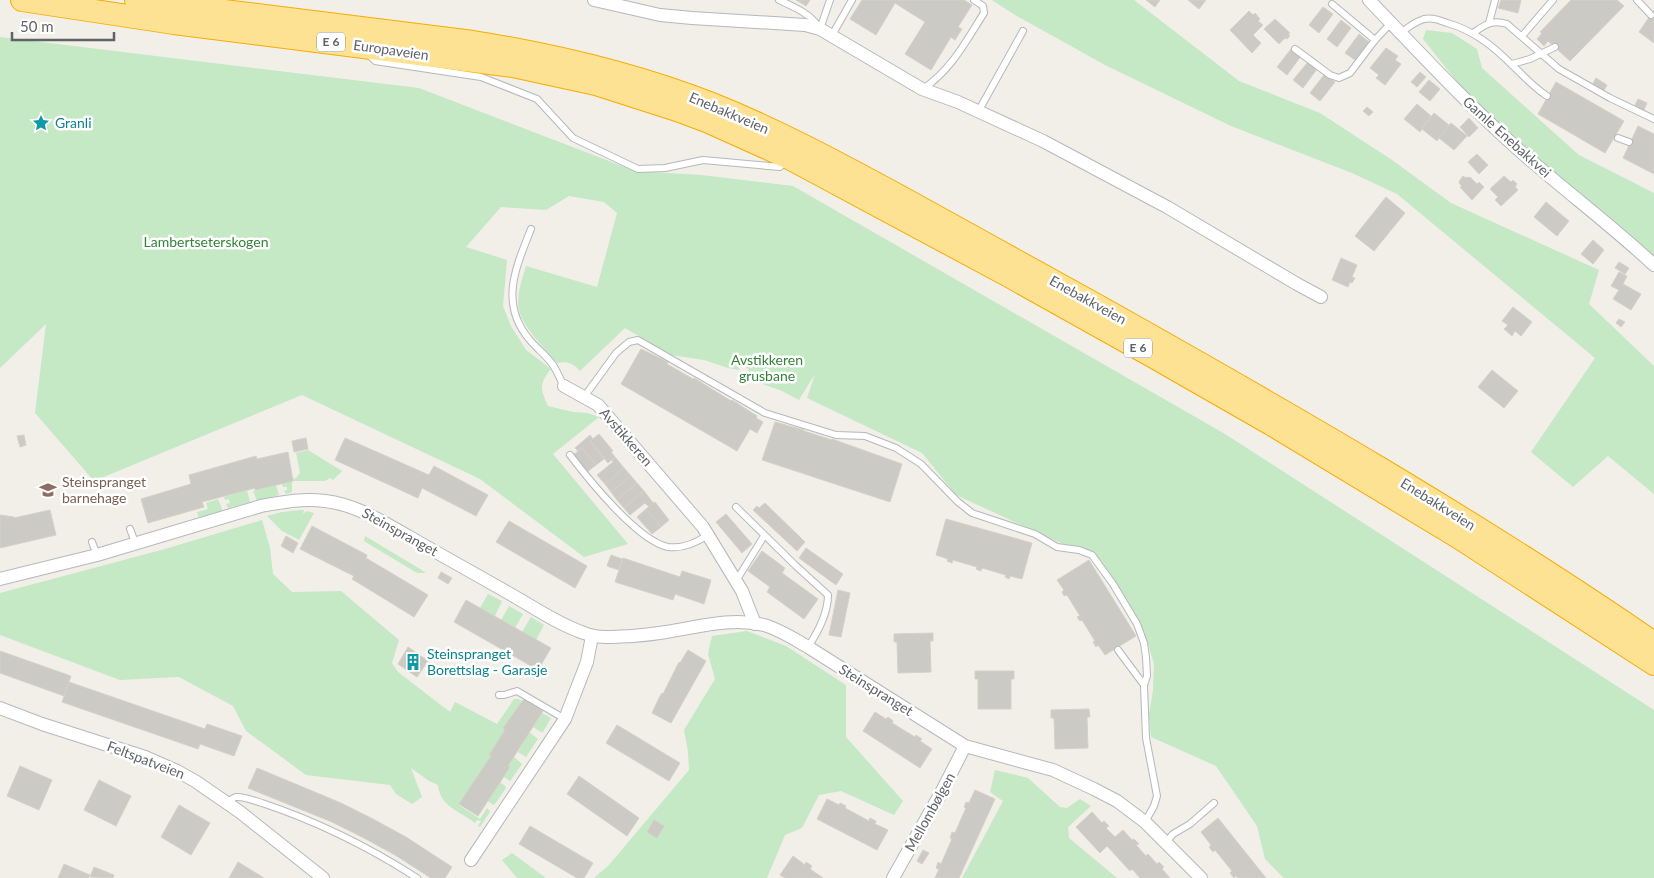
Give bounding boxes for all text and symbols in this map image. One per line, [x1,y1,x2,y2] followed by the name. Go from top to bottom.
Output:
[12,10,115,42] scale bar
[20,17,54,35] text: 50 m
[317,32,345,52] road number: E 6
[352,36,430,63] street label: Europaveien
[687,88,772,137] street label: Enebakkveien
[1460,93,1555,181] street label: Gamle Enebakkvei
[31,113,51,133] place icon: Granli
[55,114,92,131] place label: Granli
[144,233,268,250] park label: Lambertseterskogen
[1047,271,1130,328] street label: Enebakkveien
[1124,338,1152,358] road number: E 6
[731,351,803,384] park label: Avstikkeren grusbane
[596,404,656,469] street label: Avstikkeren
[62,473,146,506] place label: Steinspranget barnehage
[1398,474,1479,533] street label: Enebakkveien
[38,480,58,500] school or university icon: Steinspranget barnehage
[359,504,441,559] street label: Steinspranget
[427,645,547,678] place label: Steinspranget Borettslag - Garasje
[403,652,423,672] building icon: Steinspranget Borettslag - Garasje
[836,660,916,719] street label: Steinspranget
[105,737,187,782] street label: Feltspatveien
[901,769,958,854] street label: Mellombølgen

